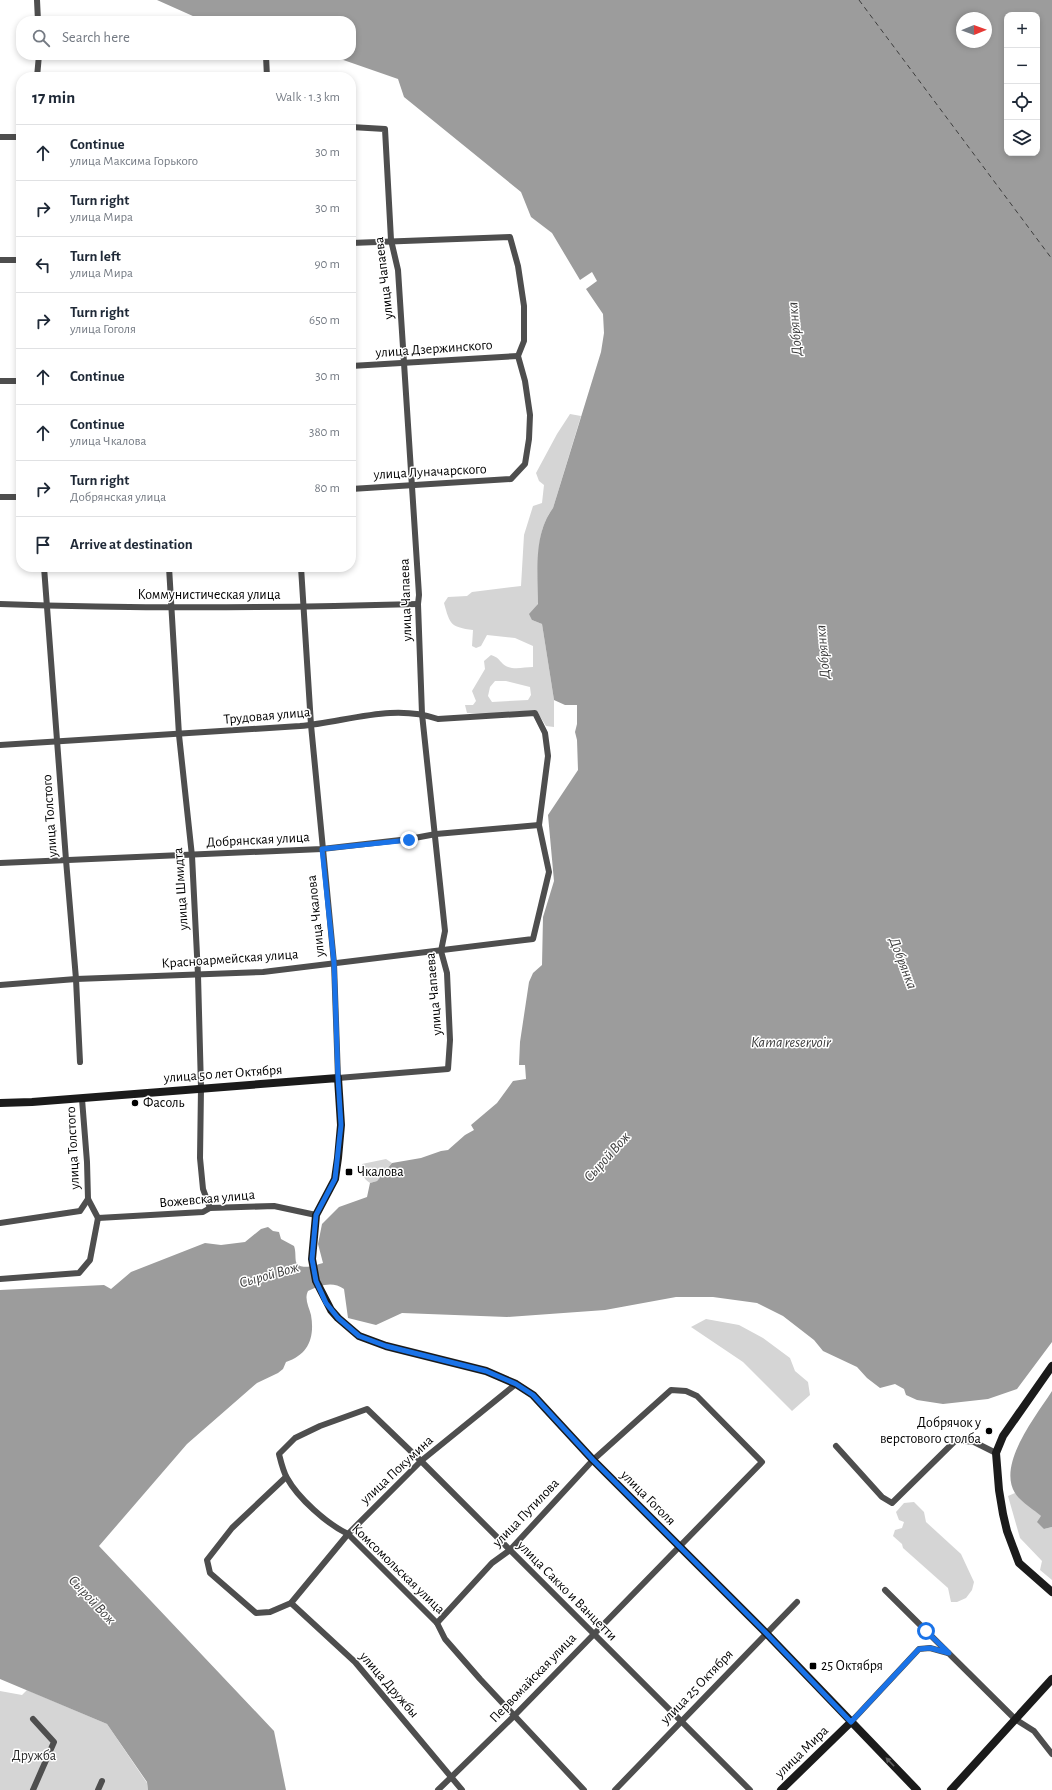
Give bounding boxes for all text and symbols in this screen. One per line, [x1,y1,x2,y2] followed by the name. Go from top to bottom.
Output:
[956,12,992,48] north arrow
[1004,12,1040,156] map controls
[1004,12,1040,48] button: +
[16,16,356,60] search box
[30,27,52,49] icon: search
[62,30,130,45] text: Search here
[1004,48,1040,84] button: −
[1004,84,1040,120] button: locate
[32,89,75,106] text: 17 min
[275,91,340,104] text: Walk · 1.3 km
[1004,120,1040,156] button: layers
[70,137,125,152] text: Continue
[32,142,54,164] icon: ahead
[315,146,340,159] text: 30 m
[70,155,198,168] text: улица Максима Горького
[70,193,129,208] text: Turn right
[32,198,54,220] icon: right
[315,202,340,215] text: 30 m
[70,211,133,224] text: улица Мира
[372,235,396,321] street label: улица Чапаева
[70,249,121,264] text: Turn left
[32,254,54,276] icon: left
[314,258,340,271] text: 90 m
[70,267,133,280] text: улица Мира
[785,301,805,358] water label: Добрянка
[70,305,129,320] text: Turn right
[32,310,54,332] icon: right
[309,314,340,327] text: 650 m
[70,323,136,336] text: улица Гоголя
[374,338,493,360] street label: улица Дзержинского
[32,366,54,388] icon: ahead
[70,369,125,384] text: Continue
[315,370,340,383] text: 30 m
[70,417,125,432] text: Continue
[32,422,54,444] icon: ahead
[309,426,340,439] text: 380 m
[70,435,146,448] text: улица Чкалова
[372,462,487,482] street label: улица Луначарского
[70,473,129,488] text: Turn right
[32,478,54,500] icon: right
[314,482,340,495] text: 80 m
[70,491,166,504] text: Добрянская улица
[32,534,54,556] icon: arrive
[70,537,193,552] text: Arrive at destination
[398,558,414,643] street label: улица Чапаева
[137,588,281,602] street label: Коммунистическая улица
[813,624,833,681] water label: Добрянка
[223,705,311,727] street label: Трудовая улица
[40,774,60,859] street label: улица Толстого
[206,830,311,850] street label: Добрянская улица
[400,831,418,849] route end
[171,847,191,932] street label: улица Шмидта
[305,874,327,959] street label: улица Чкалова
[886,934,920,991] water label: Добрянка
[161,947,299,971] street label: Красноармейская улица
[423,952,445,1037] street label: улица Чапаева
[751,1035,832,1050] water label: Kama reservoir
[162,1063,283,1085] street label: улица 50 лет Октября
[143,1096,185,1110] place label: Фасоль
[130,1098,140,1108] marker: Фасоль
[64,1106,82,1191] street label: улица Толстого
[581,1129,634,1185] water label: Сырой Вож
[357,1165,404,1179] place label: Чкалова
[344,1167,354,1177] marker: Чкалова
[158,1188,256,1210] street label: Вожевская улица
[238,1259,301,1291] water label: Сырой Вож
[880,1416,982,1446] place label: Добрячок у верстового столба
[984,1426,994,1436] marker: Добрячок у верстового столба
[357,1433,436,1508] street label: улица Покумина
[617,1467,678,1528] street label: улица Гоголя
[489,1476,562,1551] street label: улица Путилова
[349,1521,448,1617] street label: Комсомольская улица
[514,1538,620,1644] street label: улица Сакко и Ванцетти
[66,1573,119,1628] water label: Сырой Вож
[917,1622,935,1640] route start
[487,1630,579,1725] street label: Первомайская улица
[657,1647,736,1728] street label: улица 25 Октября
[356,1649,421,1721] street label: улица Дружбы
[821,1659,883,1673] place label: 25 Октября
[808,1661,818,1671] marker: 25 Октября
[772,1723,832,1781] street label: улица Мира
[12,1749,57,1763] park label: Дружба
[885,1757,895,1767] one-way arrow

